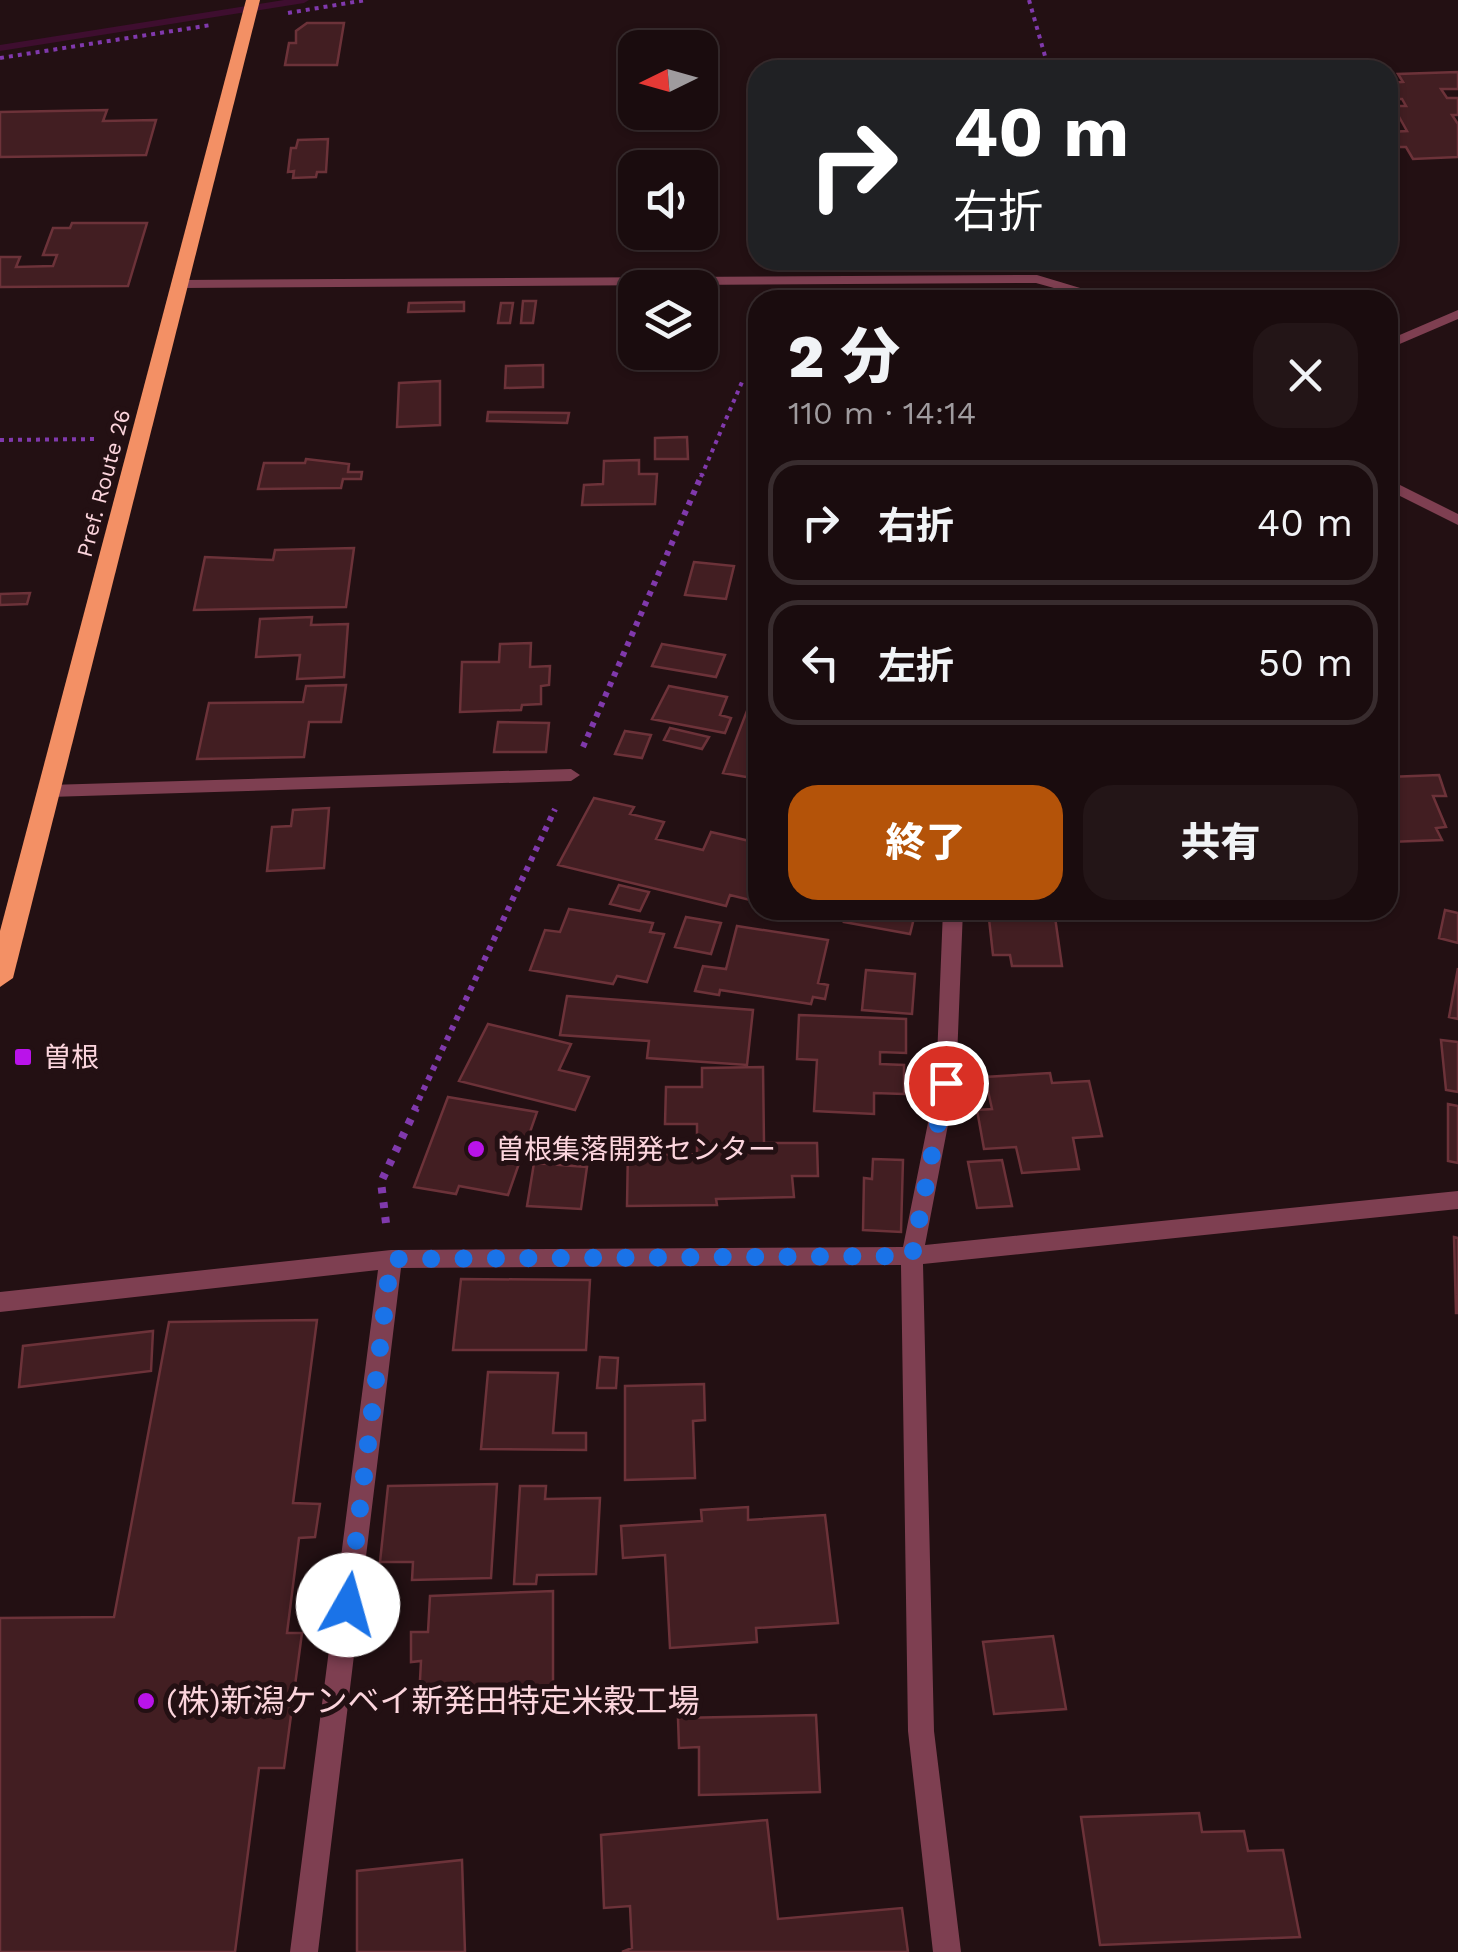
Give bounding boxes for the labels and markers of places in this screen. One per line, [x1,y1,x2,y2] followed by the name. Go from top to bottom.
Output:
[43,1041,99,1074] place label: 曽根
[904,1041,989,1126] pin
[12,1046,34,1068] marker: 曽根
[496,1133,776,1166] place label: 曽根集落開発センター
[465,1138,487,1160] marker: 曽根集落開発センター
[166,1682,699,1720] place label: (株)新潟ケンベイ新発田特定米穀工場
[135,1690,157,1712] marker: (株)新潟ケンベイ新発田特定米穀工場

